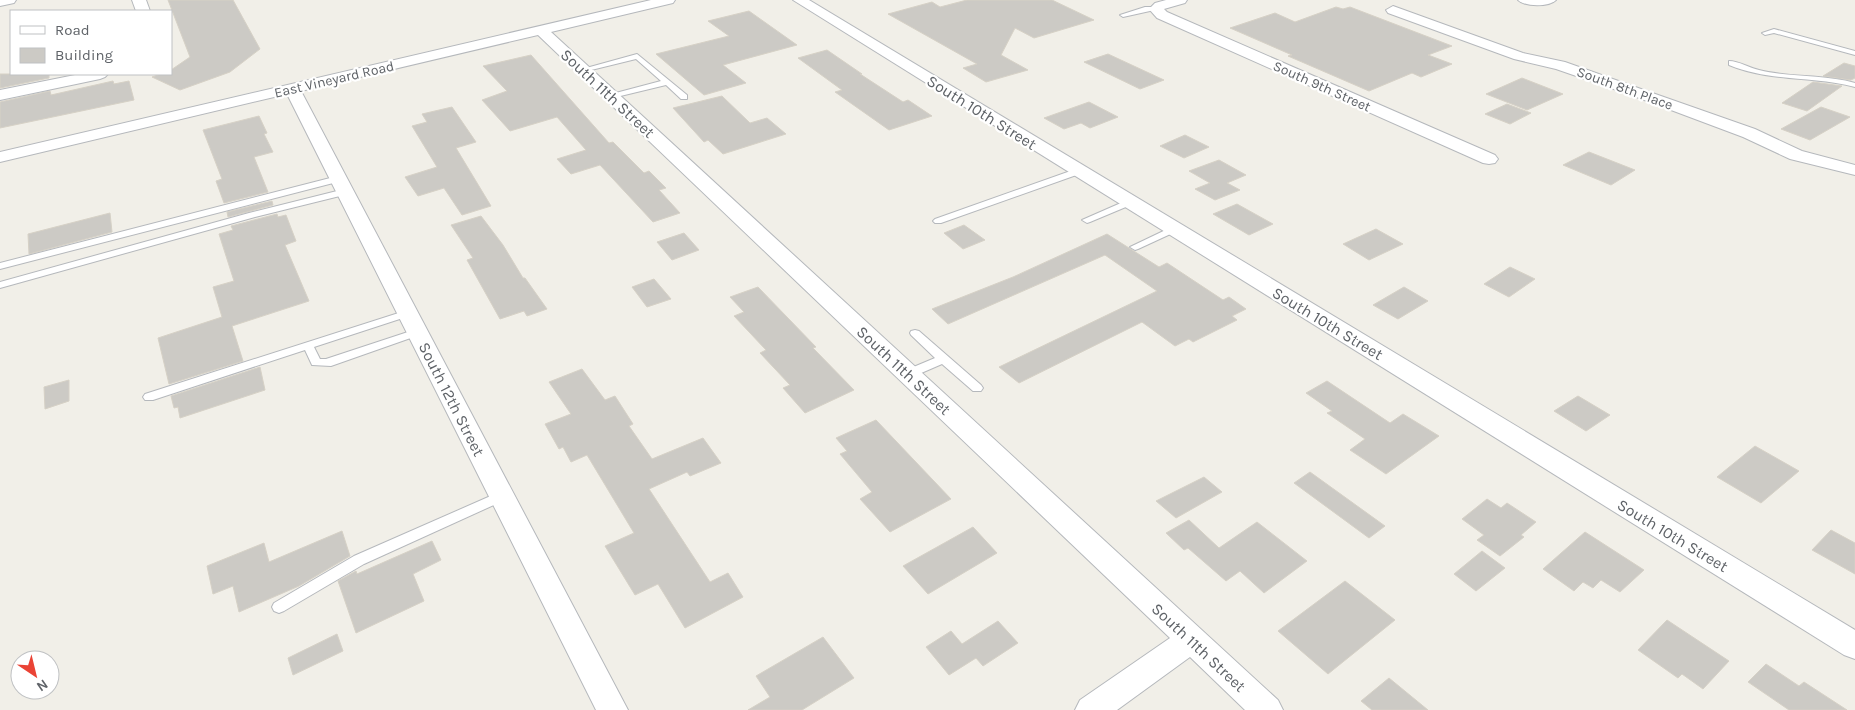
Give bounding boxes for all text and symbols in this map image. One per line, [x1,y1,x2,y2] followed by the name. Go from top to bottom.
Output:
[10,10,172,75] legend
[55,21,90,39] text: Road
[557,45,659,142] street label: South 11th Street
[55,46,113,64] text: Building
[273,57,396,102] street label: East Vineyard Road
[1270,57,1373,116] street label: South 9th Street
[1574,63,1675,114] street label: South 8th Place
[923,71,1040,154] street label: South 10th Street
[1269,283,1387,364] street label: South 10th Street
[853,322,955,419] street label: South 11th Street
[415,339,489,459] street label: South 12th Street
[1614,495,1732,576] street label: South 10th Street
[1148,599,1250,696] street label: South 11th Street
[10,650,60,700] north arrow
[33,675,51,695] text: N

